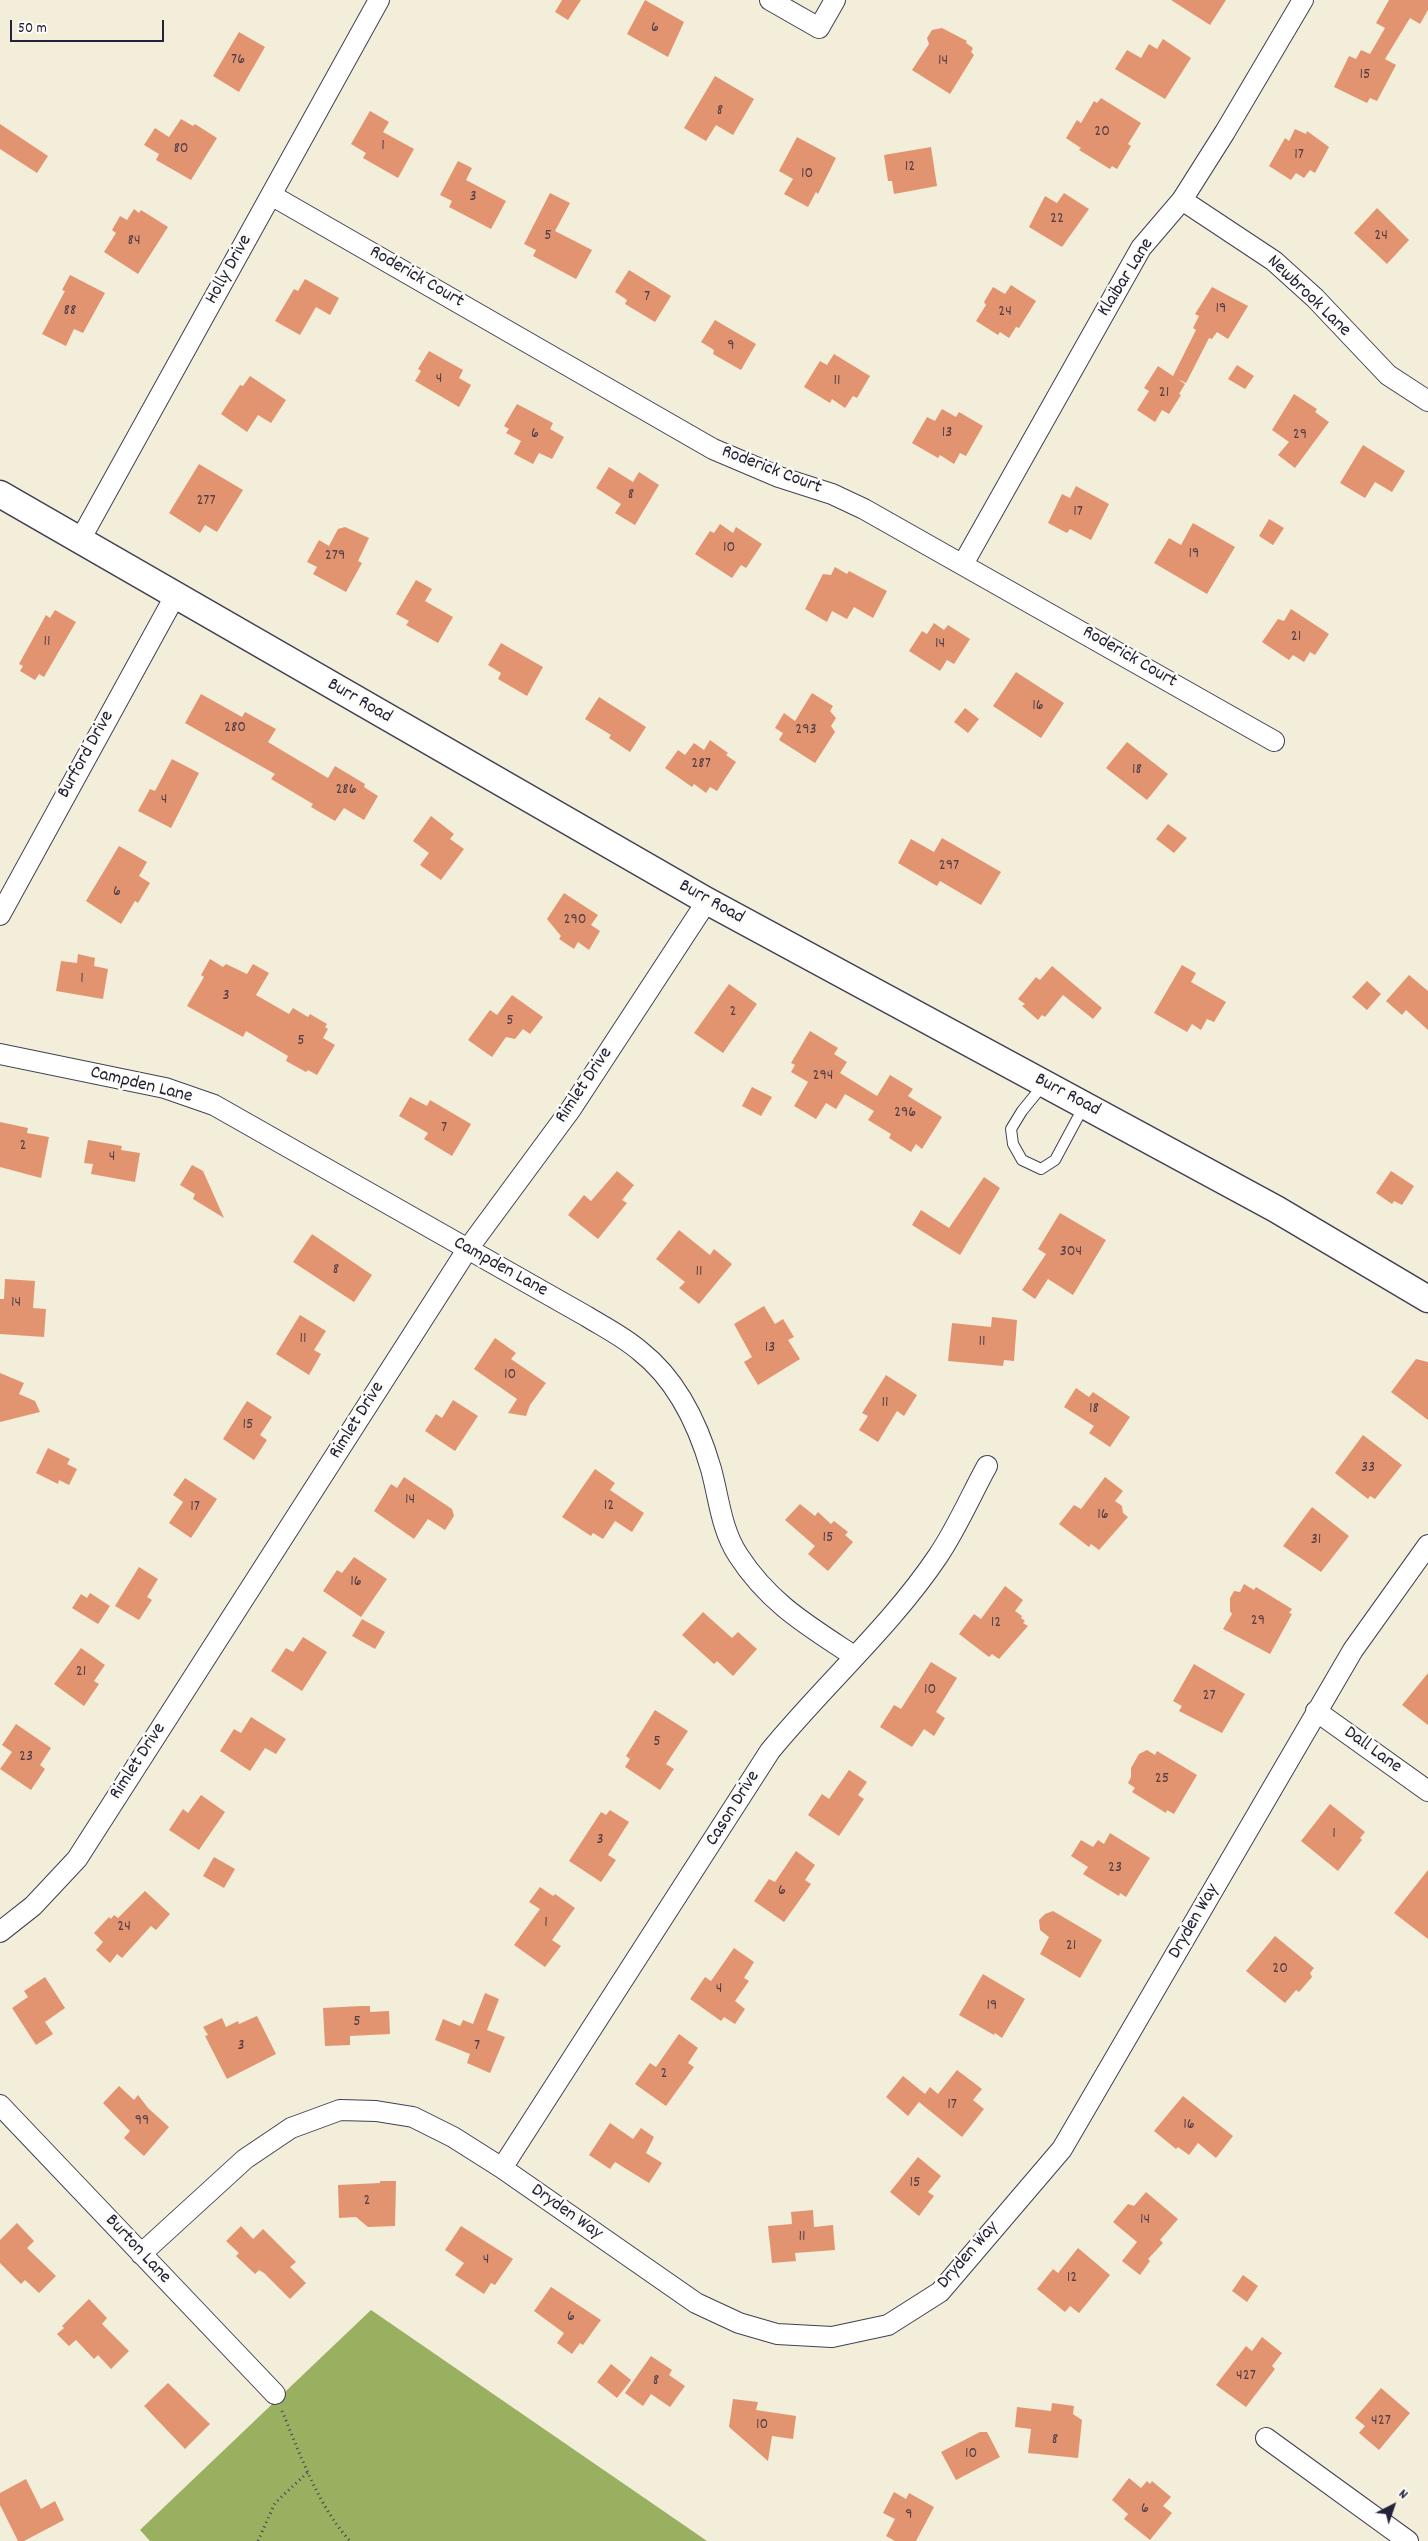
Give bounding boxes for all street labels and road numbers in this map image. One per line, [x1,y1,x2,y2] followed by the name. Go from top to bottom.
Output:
[202,231,258,309] street label: Holly Drive
[1094,235,1160,321] street label: Klaibar Lane
[365,242,467,314] street label: Roderick Court
[1261,251,1355,343] street label: Newbrook Lane
[718,441,824,501] street label: Roderick Court
[1078,622,1180,694] street label: Roderick Court
[322,674,396,730] street label: Burr Road
[54,707,120,803] street label: Burford Drive
[674,876,748,930] street label: Burr Road
[551,1044,619,1128] street label: Rimlet Drive
[88,1062,194,1110] street label: Campden Lane
[1030,1069,1104,1123] street label: Burr Road
[449,1233,551,1303] street label: Campden Lane
[325,1378,391,1464] street label: Rimlet Drive
[106,1719,172,1805] street label: Rimlet Drive
[1339,1722,1405,1780] street label: Dall Lane
[702,1767,766,1851] street label: Cason Drive
[1165,1881,1225,1963] street label: Dryden Way
[526,2180,606,2246] street label: Dryden Way
[99,2211,175,2289] street label: Burton Lane
[933,2217,1005,2295] street label: Dryden Way

